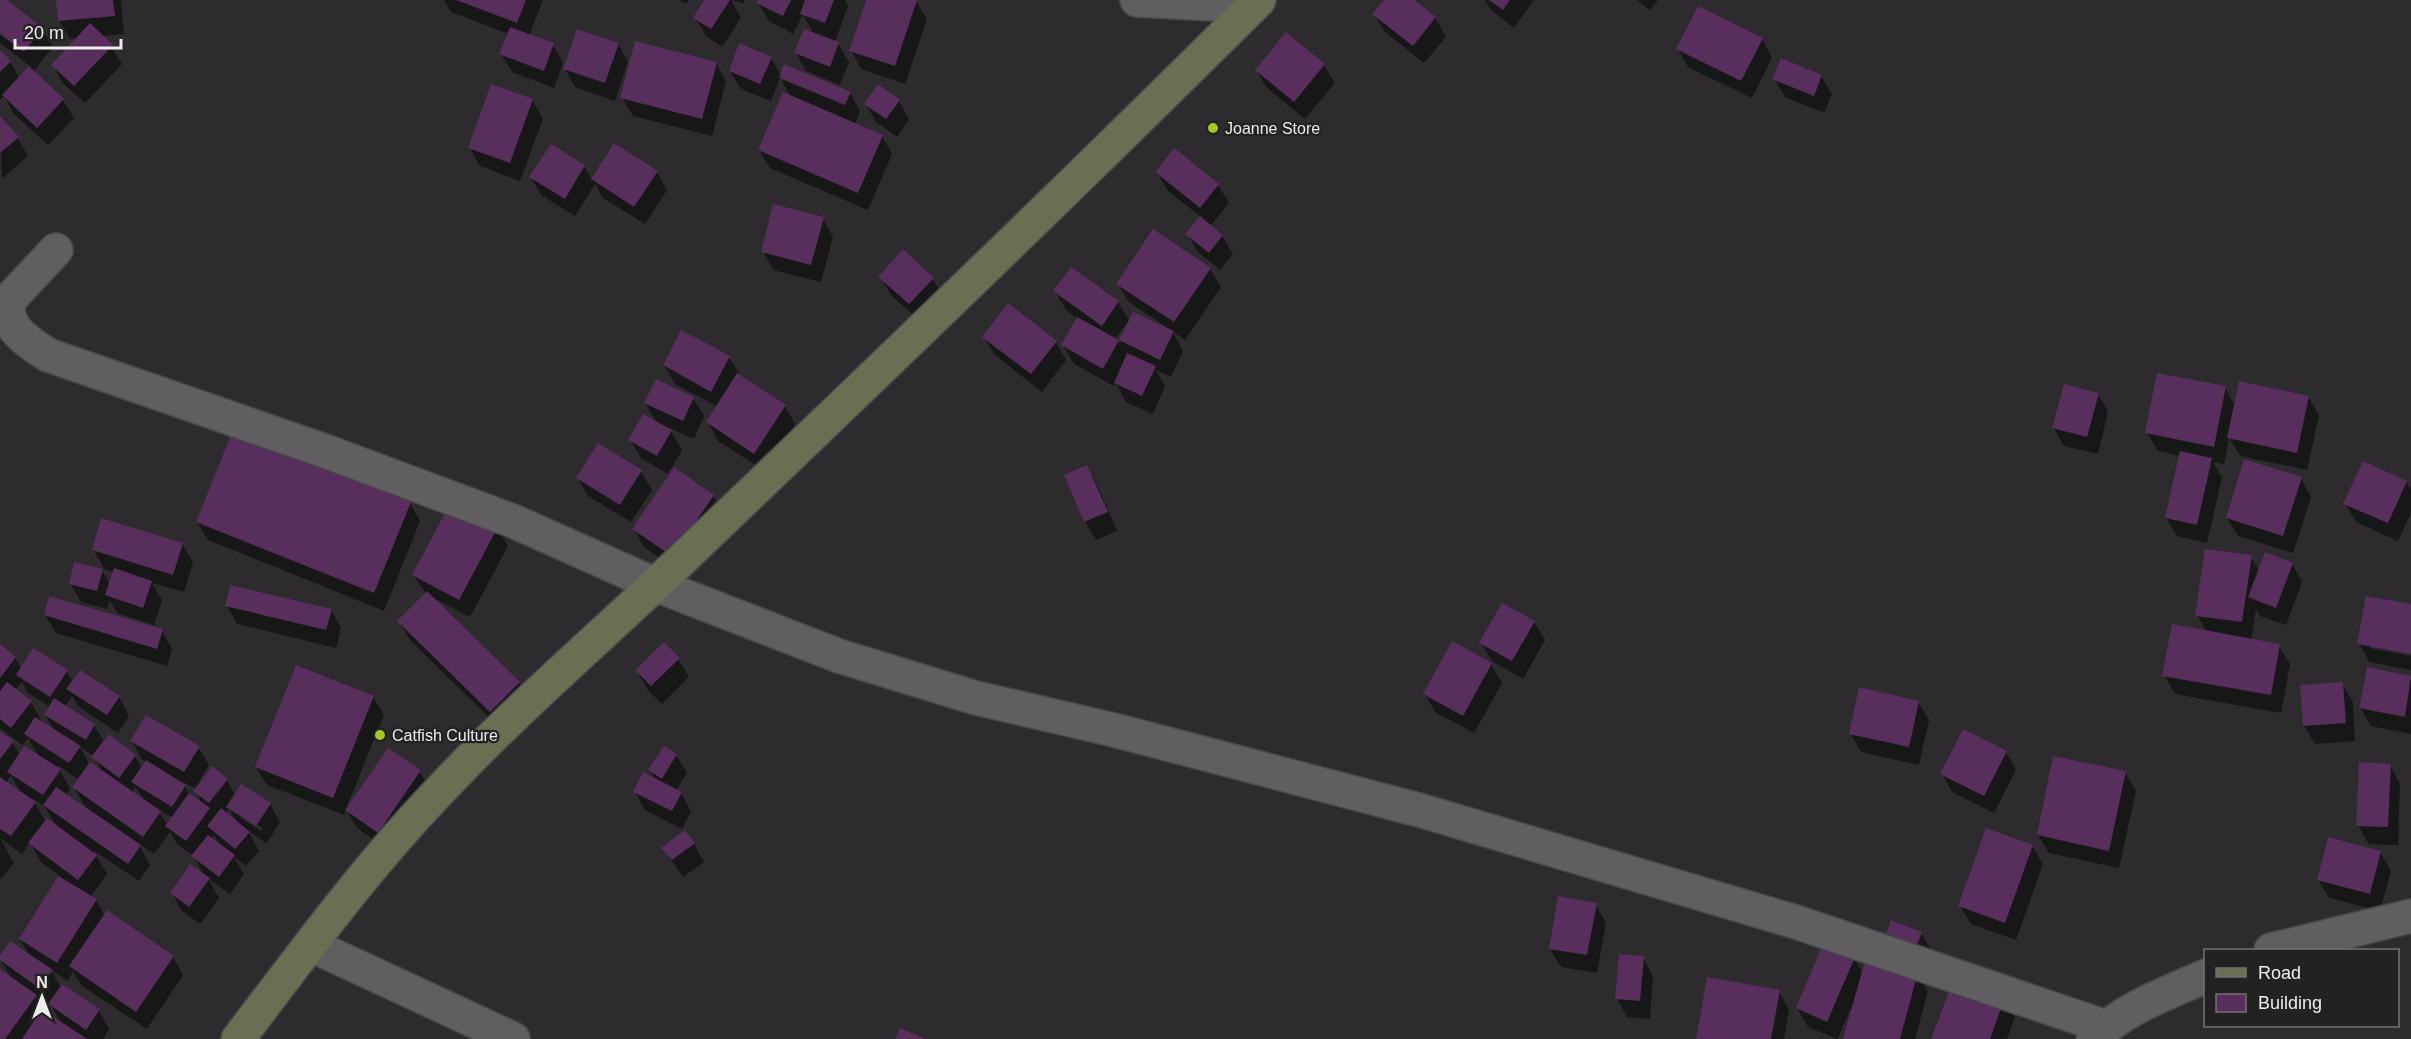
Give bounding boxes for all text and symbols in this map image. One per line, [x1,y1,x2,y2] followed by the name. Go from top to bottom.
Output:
[15,12,122,50] scale bar
[24,23,64,43] text: 20 m
[1225,120,1320,137] place label: Joanne Store
[1206,121,1220,135] marker: Joanne Store
[392,727,498,744] place label: Catfish Culture
[373,728,387,742] marker: Catfish Culture
[2204,949,2399,1027] legend
[2258,963,2301,983] text: Road
[12,967,72,1027] north arrow
[36,974,48,991] text: N
[2258,993,2322,1013] text: Building

